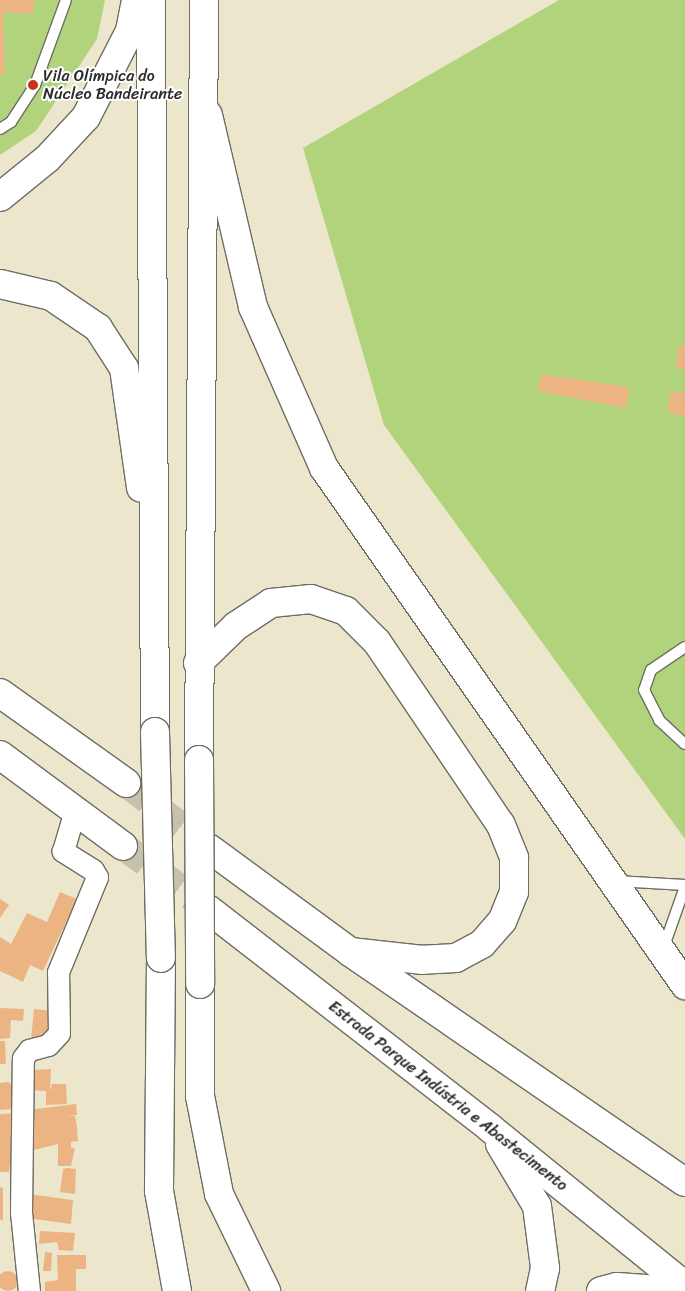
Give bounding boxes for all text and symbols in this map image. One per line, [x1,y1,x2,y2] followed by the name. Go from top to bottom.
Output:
[43,66,182,104] place label: Vila Olímpica do Núcleo Bandeirante
[27,79,39,91] marker: Vila Olímpica do Núcleo Bandeirante
[325,997,571,1195] street label: Estrada Parque Indústria e Abastecimento

